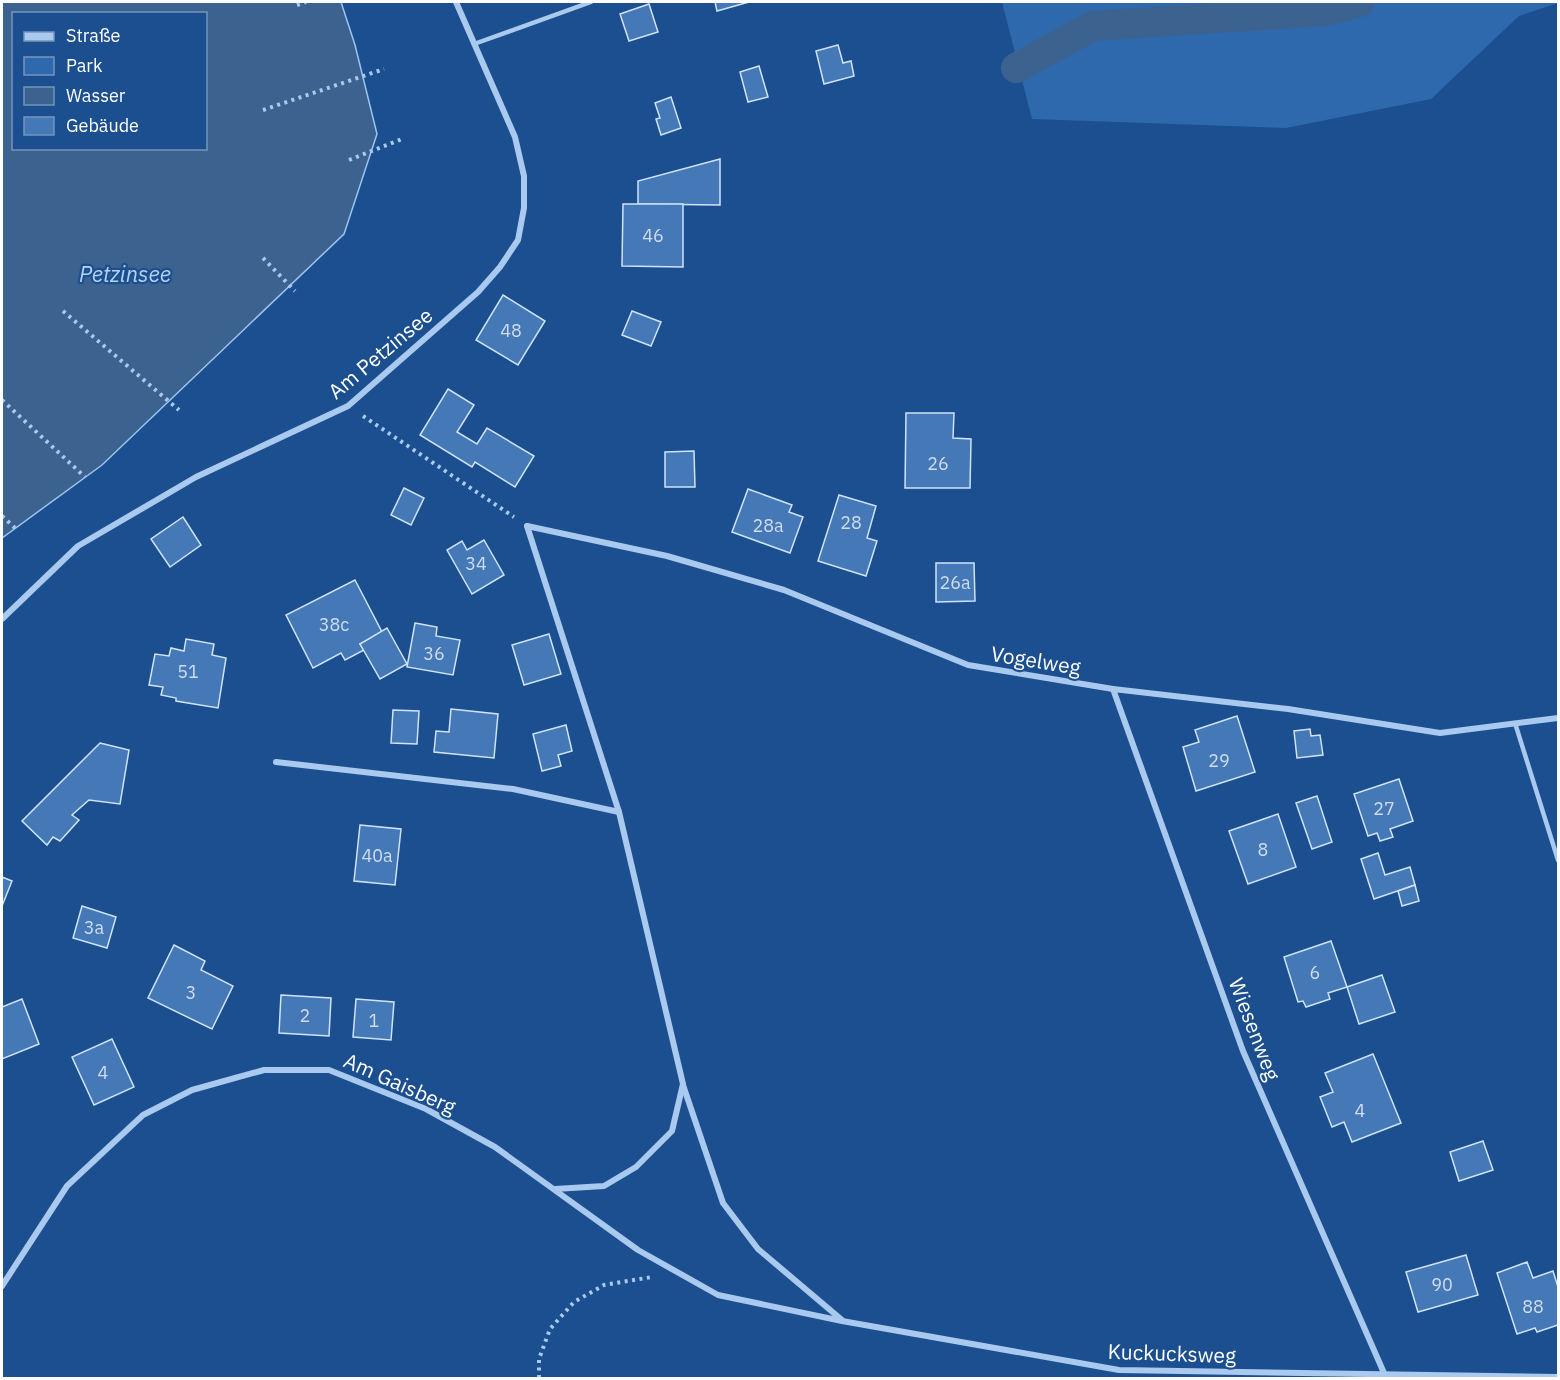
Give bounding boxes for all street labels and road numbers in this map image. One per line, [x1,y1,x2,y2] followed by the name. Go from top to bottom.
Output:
[322,301,438,405] street label: Am Petzinsee
[989,639,1083,681] street label: Vogelweg
[1223,974,1287,1084] street label: Wiesenweg
[339,1046,461,1120] street label: Am Gaisberg
[1107,1337,1237,1369] street label: Kuckucksweg

